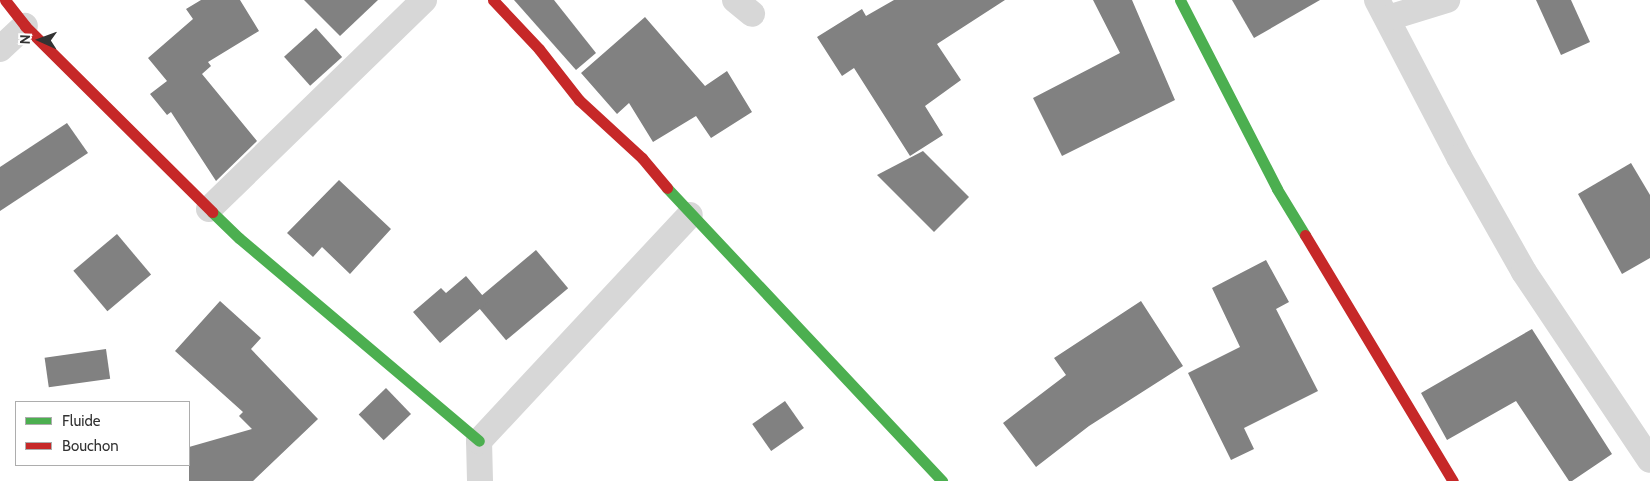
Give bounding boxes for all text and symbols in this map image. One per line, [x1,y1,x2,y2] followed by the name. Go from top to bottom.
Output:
[15,15,65,65] north arrow
[16,34,34,45] text: N
[15,401,190,466] legend
[62,412,100,430] text: Fluide
[62,437,119,455] text: Bouchon

